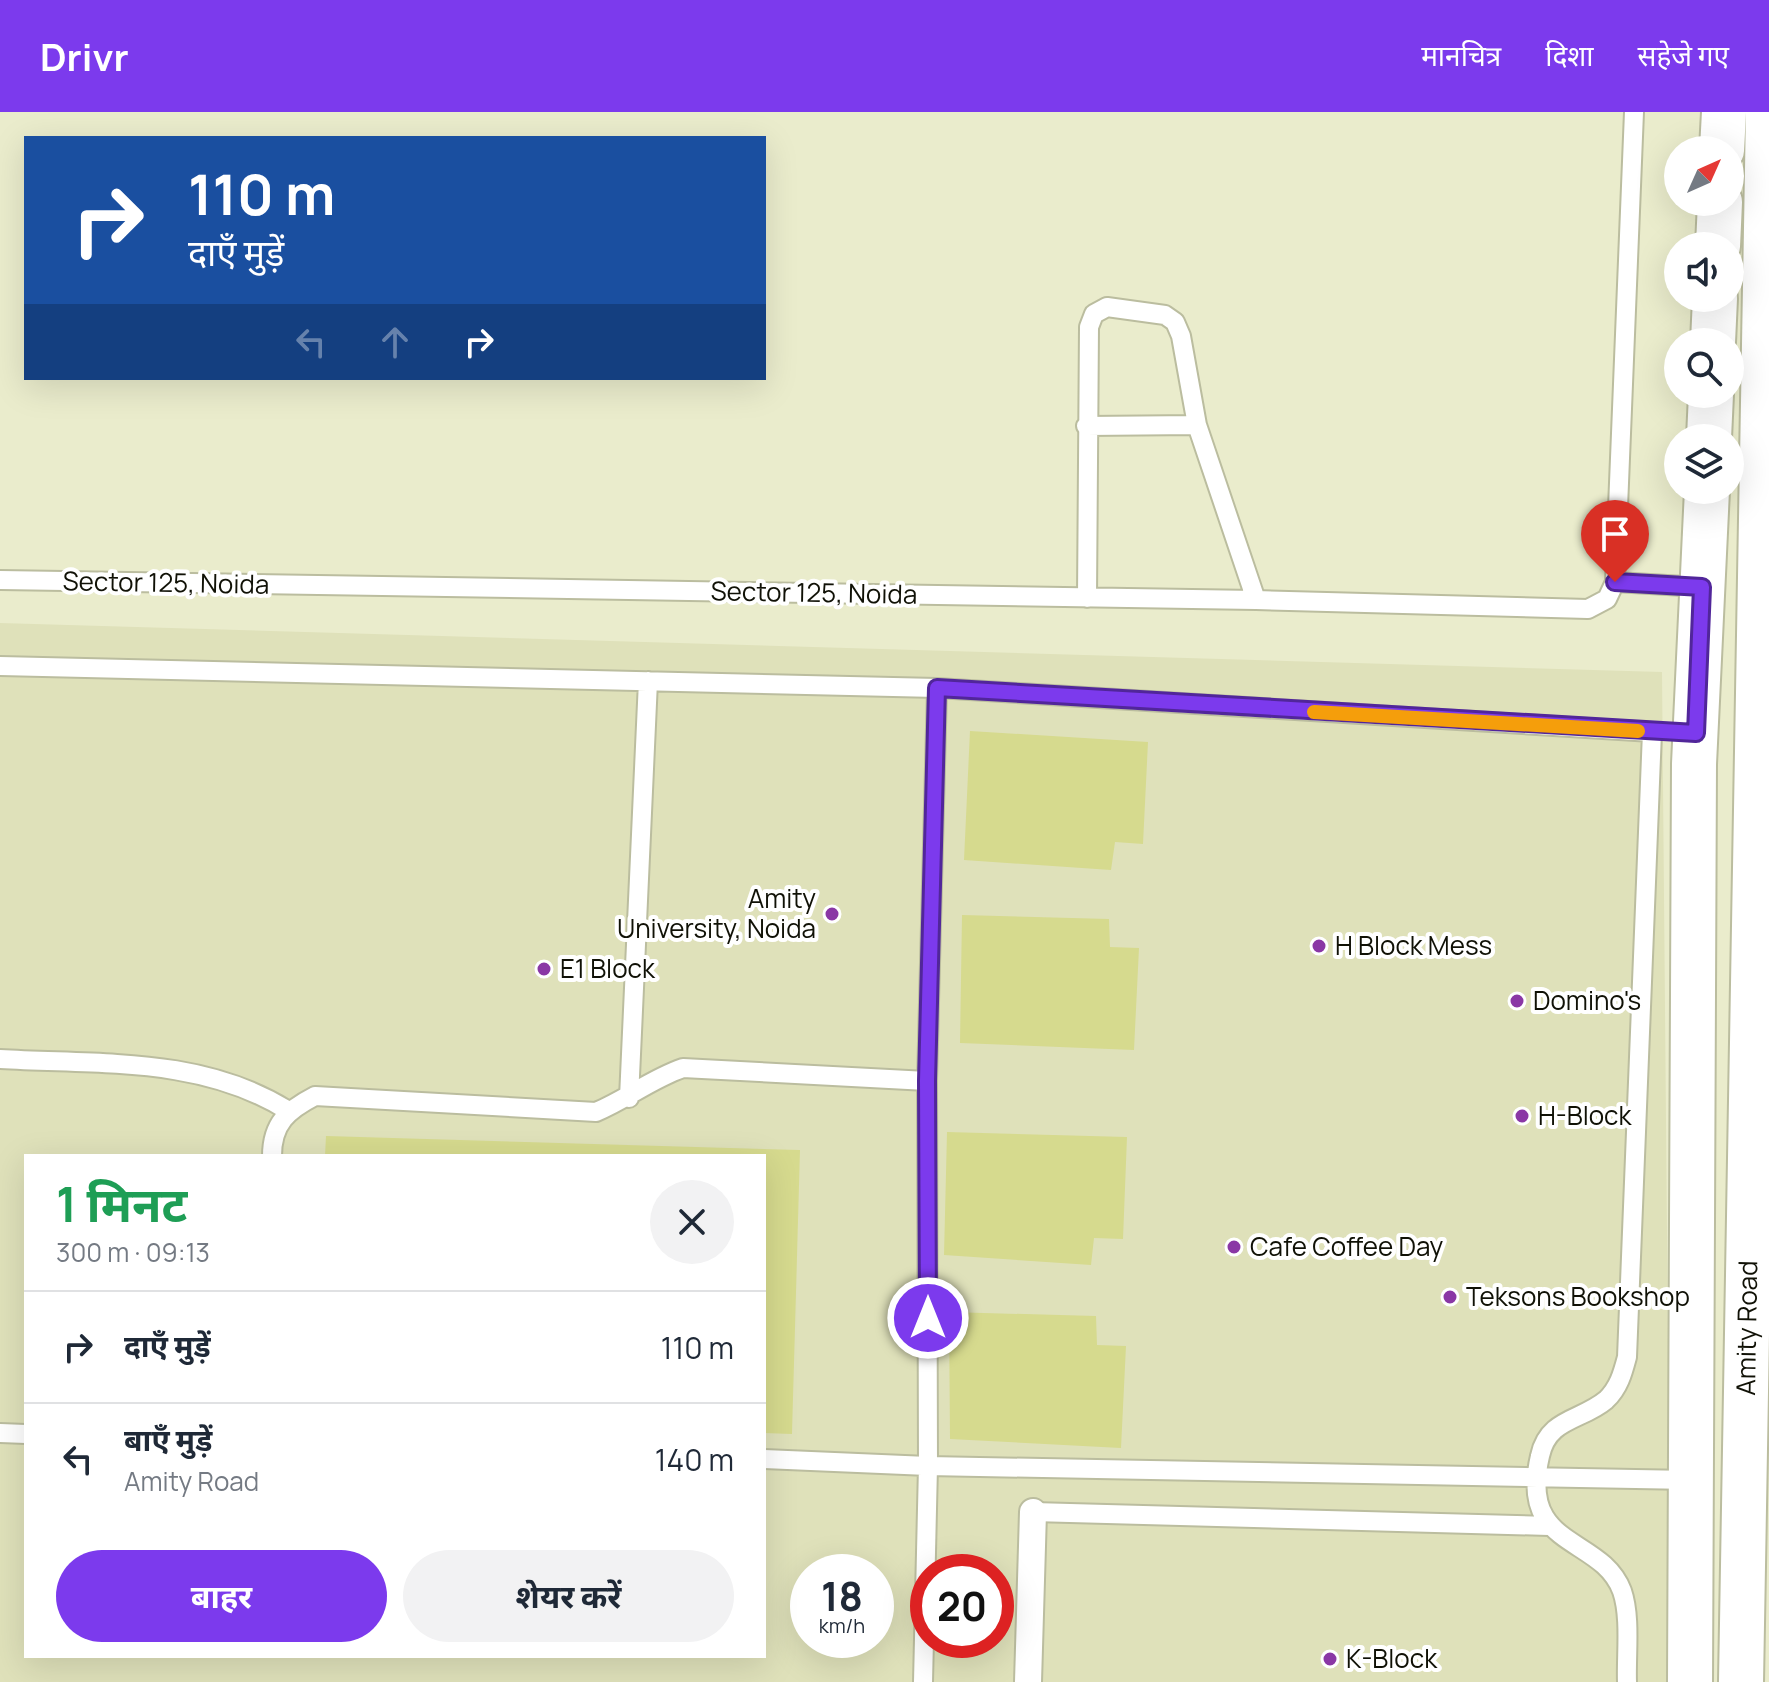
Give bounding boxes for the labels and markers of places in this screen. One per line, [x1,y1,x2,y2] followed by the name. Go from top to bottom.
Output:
[1581,500,1649,582] pin
[617,880,816,946] place label: Amity University, Noida
[823,905,841,923] marker: Amity University, Noida
[1335,927,1492,963] place label: H Block Mess
[1310,937,1328,955] marker: H Block Mess
[560,950,656,986] place label: E1 Block
[535,960,553,978] marker: E1 Block
[1533,982,1641,1018] place label: Domino's
[1508,992,1526,1010] marker: Domino's
[1538,1097,1632,1133] place label: H-Block
[1513,1107,1531,1125] marker: H-Block
[1250,1228,1444,1264] place label: Cafe Coffee Day
[1225,1238,1243,1256] marker: Cafe Coffee Day
[1466,1278,1690,1314] place label: Teksons Bookshop
[1441,1288,1459,1306] marker: Teksons Bookshop
[1346,1640,1438,1676] place label: K-Block
[1321,1650,1339,1668] marker: K-Block

